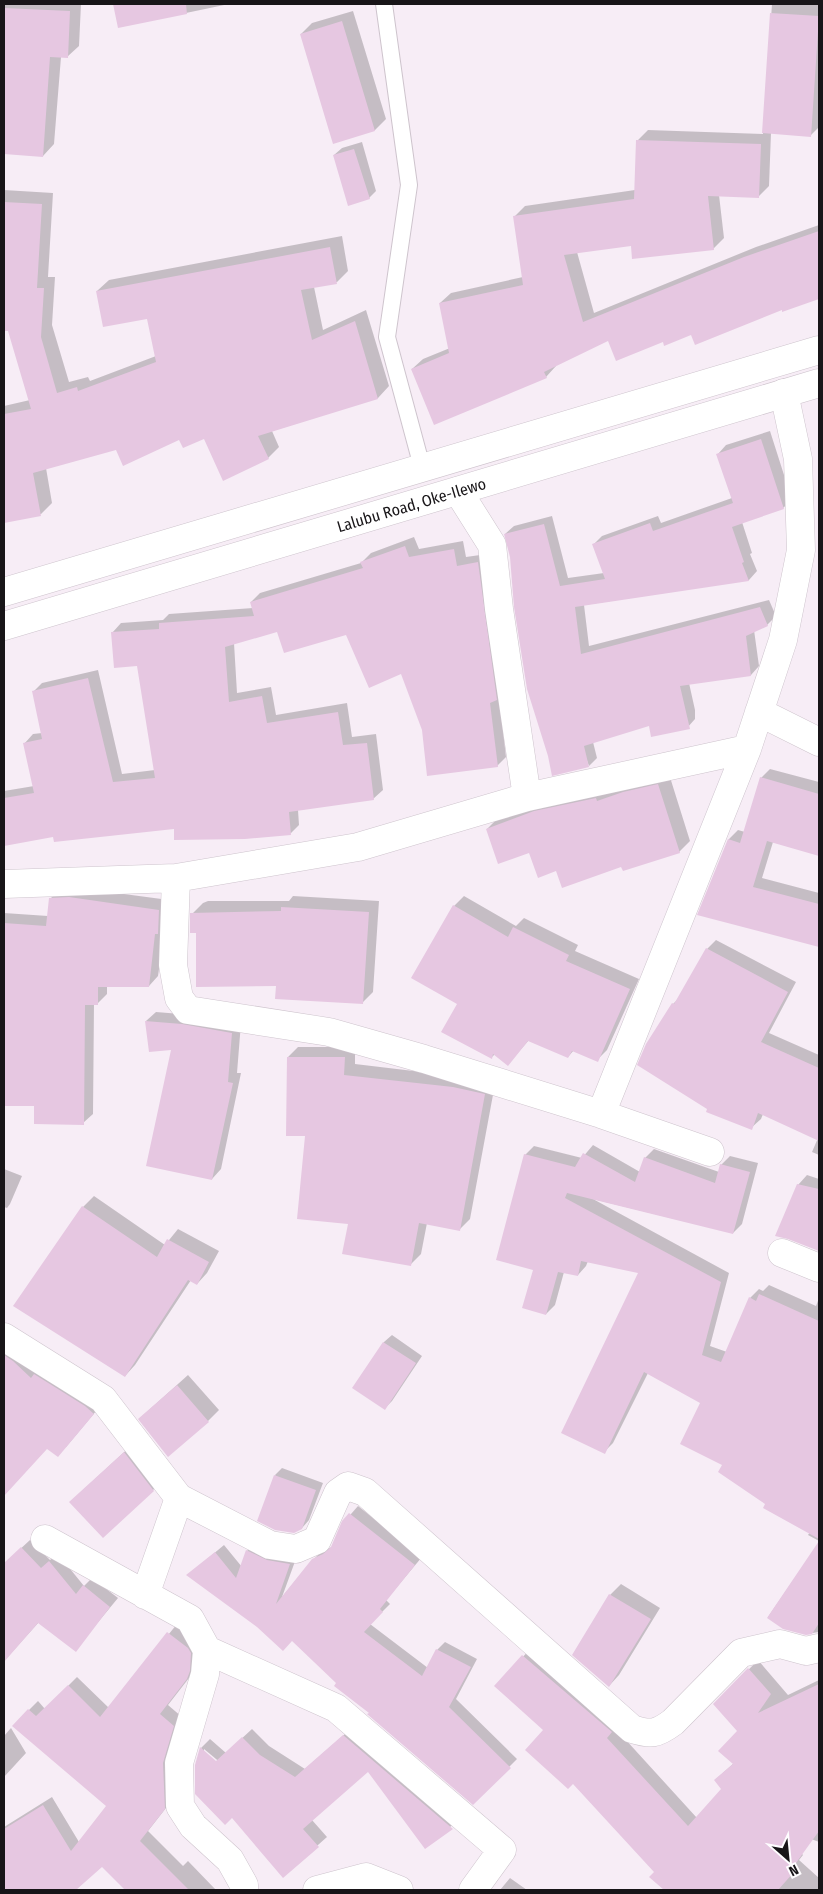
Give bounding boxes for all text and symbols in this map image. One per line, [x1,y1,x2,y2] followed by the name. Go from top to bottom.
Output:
[335,474,488,536] street label: Lalubu Road, Oke-Ilewo
[763,1834,813,1884] north arrow
[786,1861,801,1880] text: N

